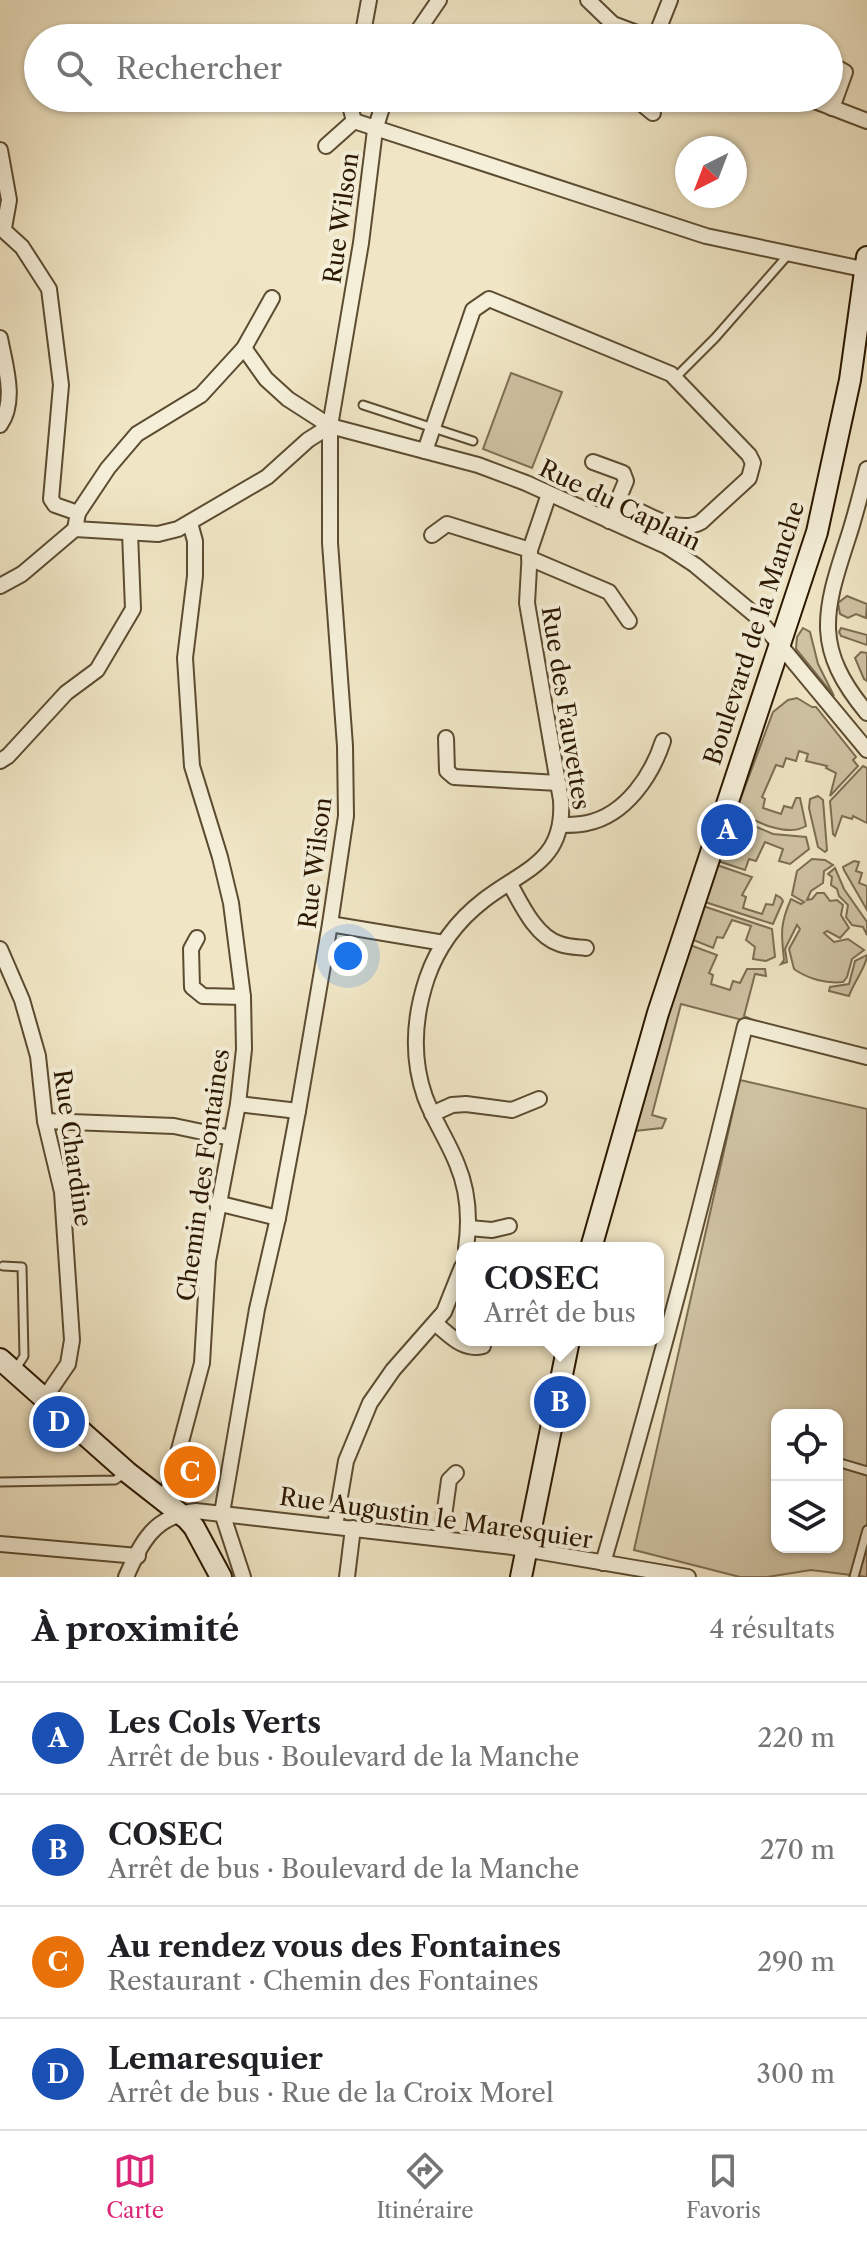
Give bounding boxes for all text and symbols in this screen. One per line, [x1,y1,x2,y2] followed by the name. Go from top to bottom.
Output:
[24,24,843,112] search box
[52,46,96,90] icon: search
[116,50,282,87] text: Rechercher
[675,136,747,208] north arrow
[317,151,365,285] street label: Rue Wilson
[535,453,705,557] street label: Rue du Caplain
[698,498,810,768] street label: Boulevard de la Manche
[536,604,596,812] street label: Rue des Fauvettes
[293,796,337,930] street label: Rue Wilson
[701,800,753,860] pin: A
[328,936,368,976] your location
[171,1047,235,1303] street label: Chemin des Fontaines
[48,1067,98,1229] street label: Rue Chardine
[456,1242,664,1346] popup
[484,1260,599,1297] text: COSEC
[484,1297,636,1329] text: Arrêt de bus
[534,1372,586,1432] pin: B
[33,1392,85,1452] pin: D
[771,1409,843,1553] map controls
[771,1409,843,1481] button: locate
[164,1442,216,1502] pin: C
[771,1481,843,1553] button: layers
[278,1482,594,1554] street label: Rue Augustin le Maresquier
[32,1608,239,1650] text: À proximité
[709,1613,835,1645] text: 4 résultats
[108,1704,321,1741] text: Les Cols Verts
[48,1722,68,1754] text: A
[757,1722,835,1754] text: 220 m
[108,1741,579,1773] text: Arrêt de bus · Boulevard de la Manche
[108,1816,223,1853] text: COSEC
[48,1834,68,1866] text: B
[760,1834,835,1866] text: 270 m
[108,1853,579,1885] text: Arrêt de bus · Boulevard de la Manche
[108,1928,561,1965] text: Au rendez vous des Fontaines
[48,1946,68,1978] text: C
[757,1946,835,1978] text: 290 m
[108,1965,539,1997] text: Restaurant · Chemin des Fontaines
[108,2040,323,2077] text: Lemaresquier
[47,2058,69,2090] text: D
[757,2058,835,2090] text: 300 m
[108,2077,554,2109] text: Arrêt de bus · Rue de la Croix Morel
[106,2149,164,2224] tab: Carte
[376,2149,474,2224] tab: Itinéraire
[686,2149,761,2224] tab: Favoris

